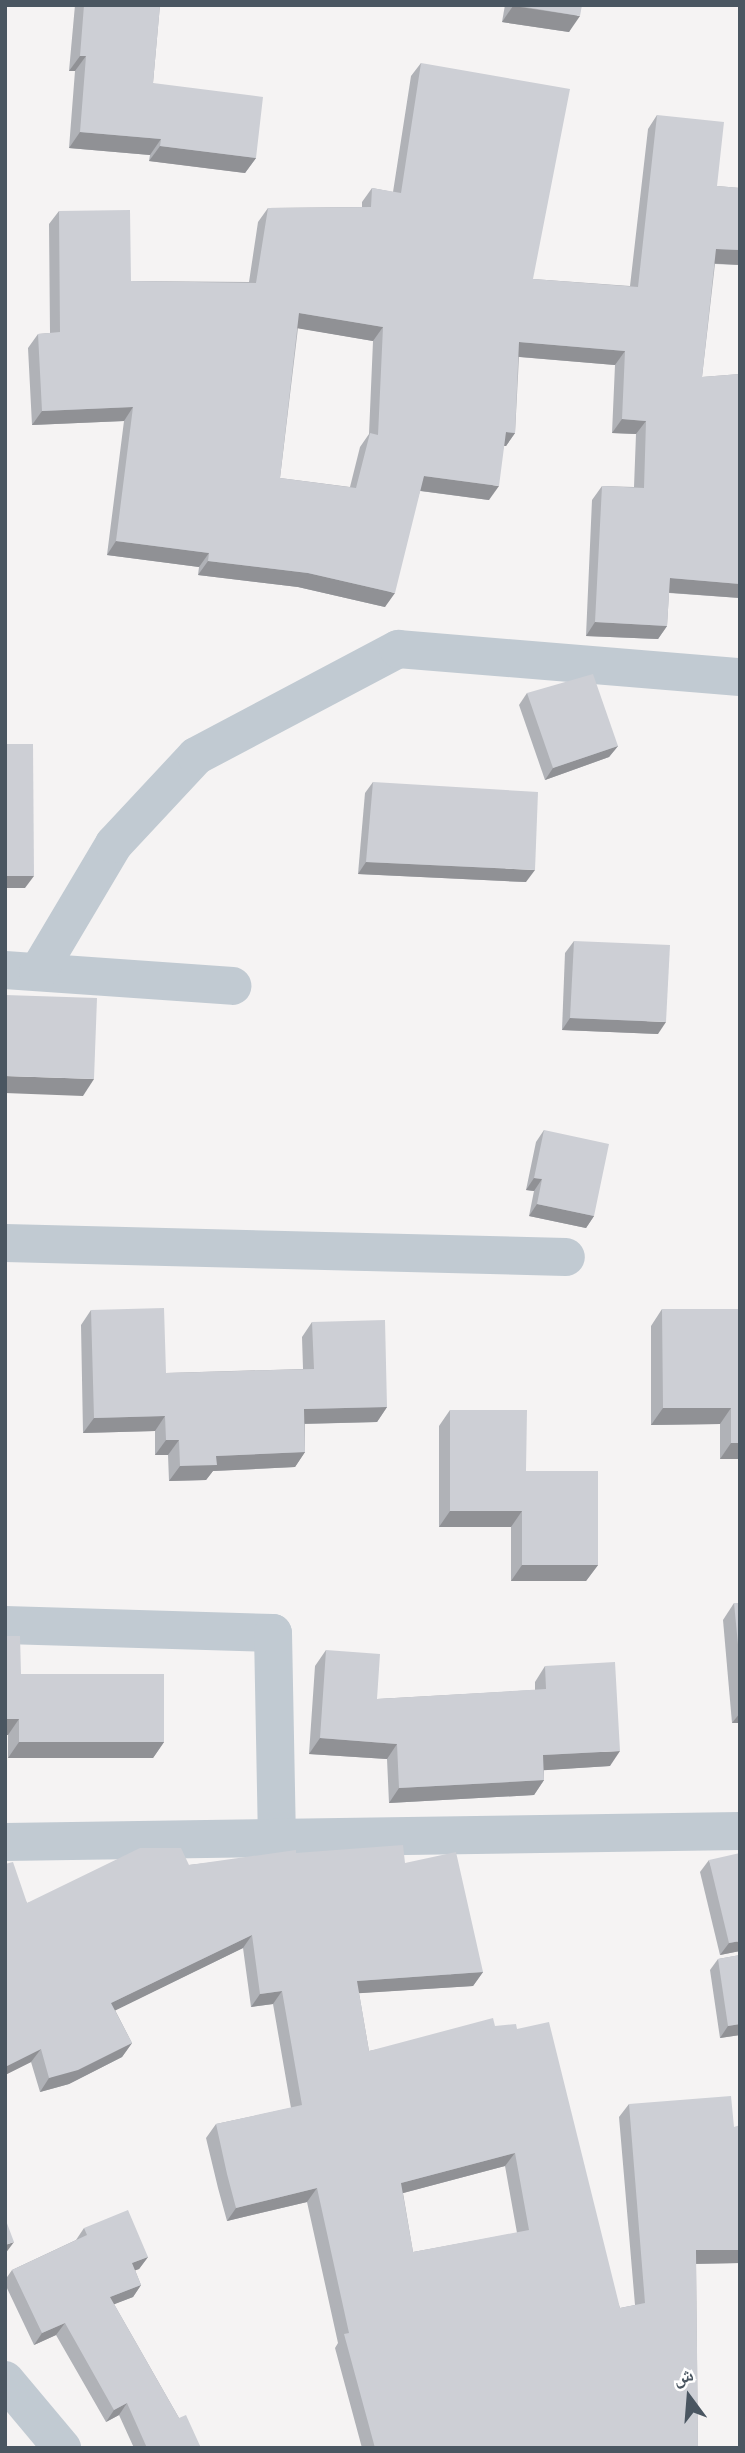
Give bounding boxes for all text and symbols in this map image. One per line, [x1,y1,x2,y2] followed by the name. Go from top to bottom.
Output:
[654,2362,724,2432] north arrow
[670,2363,696,2390] text: ش

